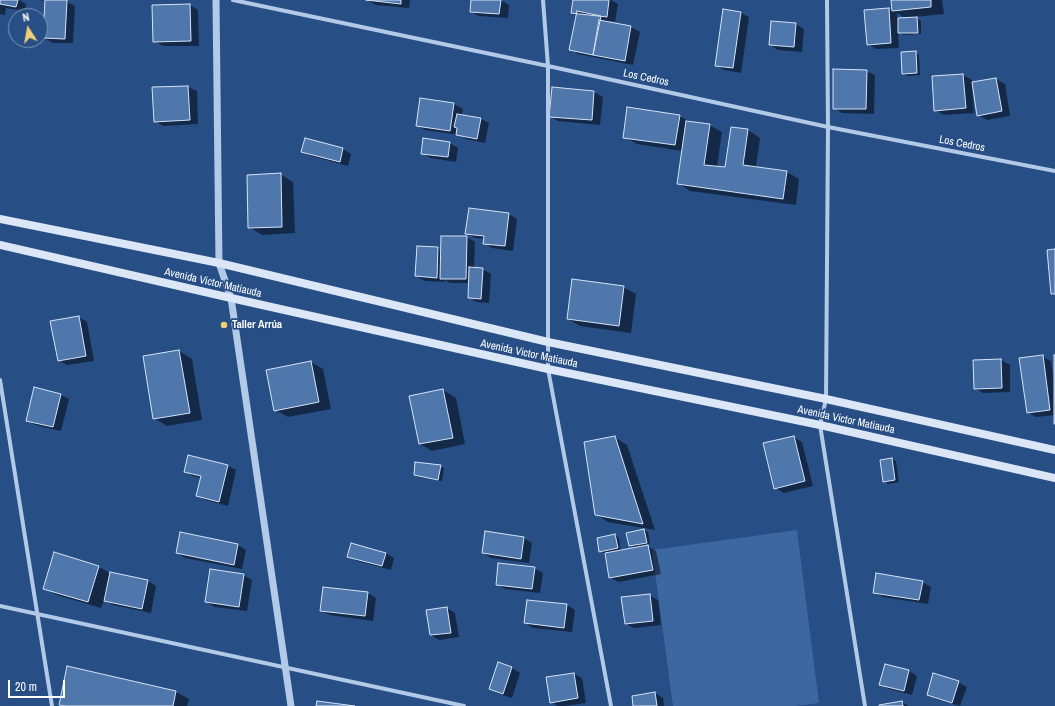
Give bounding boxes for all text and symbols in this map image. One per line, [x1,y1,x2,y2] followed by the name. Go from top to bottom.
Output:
[8,8,48,48] north arrow
[21,10,30,25] text: N
[622,67,670,89] street label: Los Cedros
[938,133,986,155] street label: Los Cedros
[163,265,263,301] street label: Avenida Victor Matiauda
[232,318,282,332] place label: Taller Arrúa
[219,320,229,330] marker: Taller Arrúa
[479,337,579,371] street label: Avenida Victor Matiauda
[796,403,896,437] street label: Avenida Victor Matiauda
[10,672,67,698] scale bar
[15,679,37,695] text: 20 m

